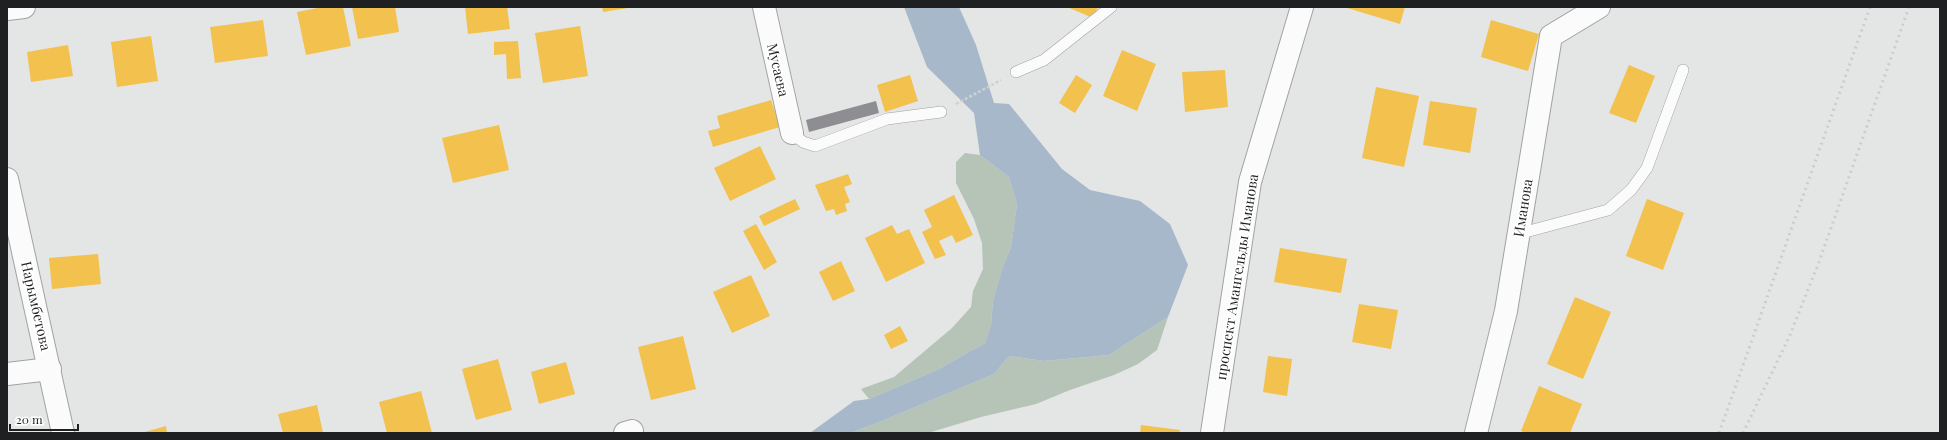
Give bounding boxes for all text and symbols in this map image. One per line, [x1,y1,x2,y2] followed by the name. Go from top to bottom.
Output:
[763,41,794,99] street label: Мусаева
[1211,173,1262,381] street label: проспект Амангельды Иманова
[1509,177,1536,238] street label: Иманова
[17,259,56,352] street label: Нарымбетова
[10,406,78,432] scale bar
[16,411,43,427] text: 20 m

